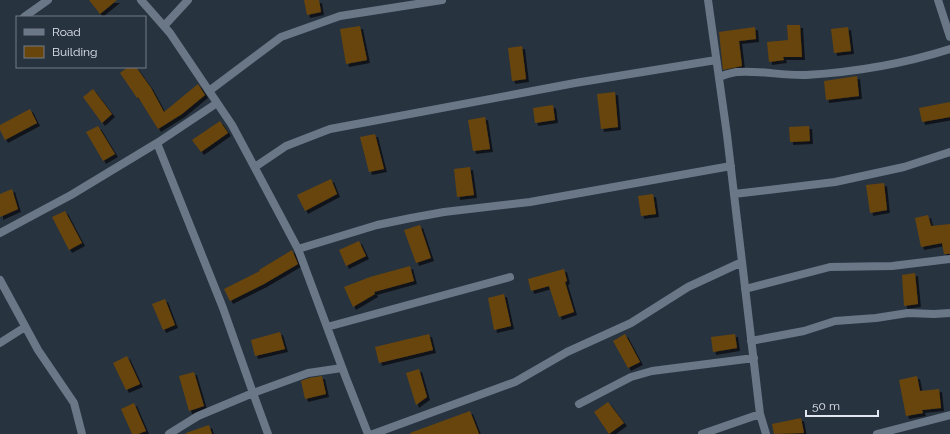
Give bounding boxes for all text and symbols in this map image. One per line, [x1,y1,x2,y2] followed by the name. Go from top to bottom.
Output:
[16,16,146,68] legend
[52,25,81,39] text: Road
[52,45,98,59] text: Building
[806,392,878,418] scale bar
[812,399,840,413] text: 50 m

